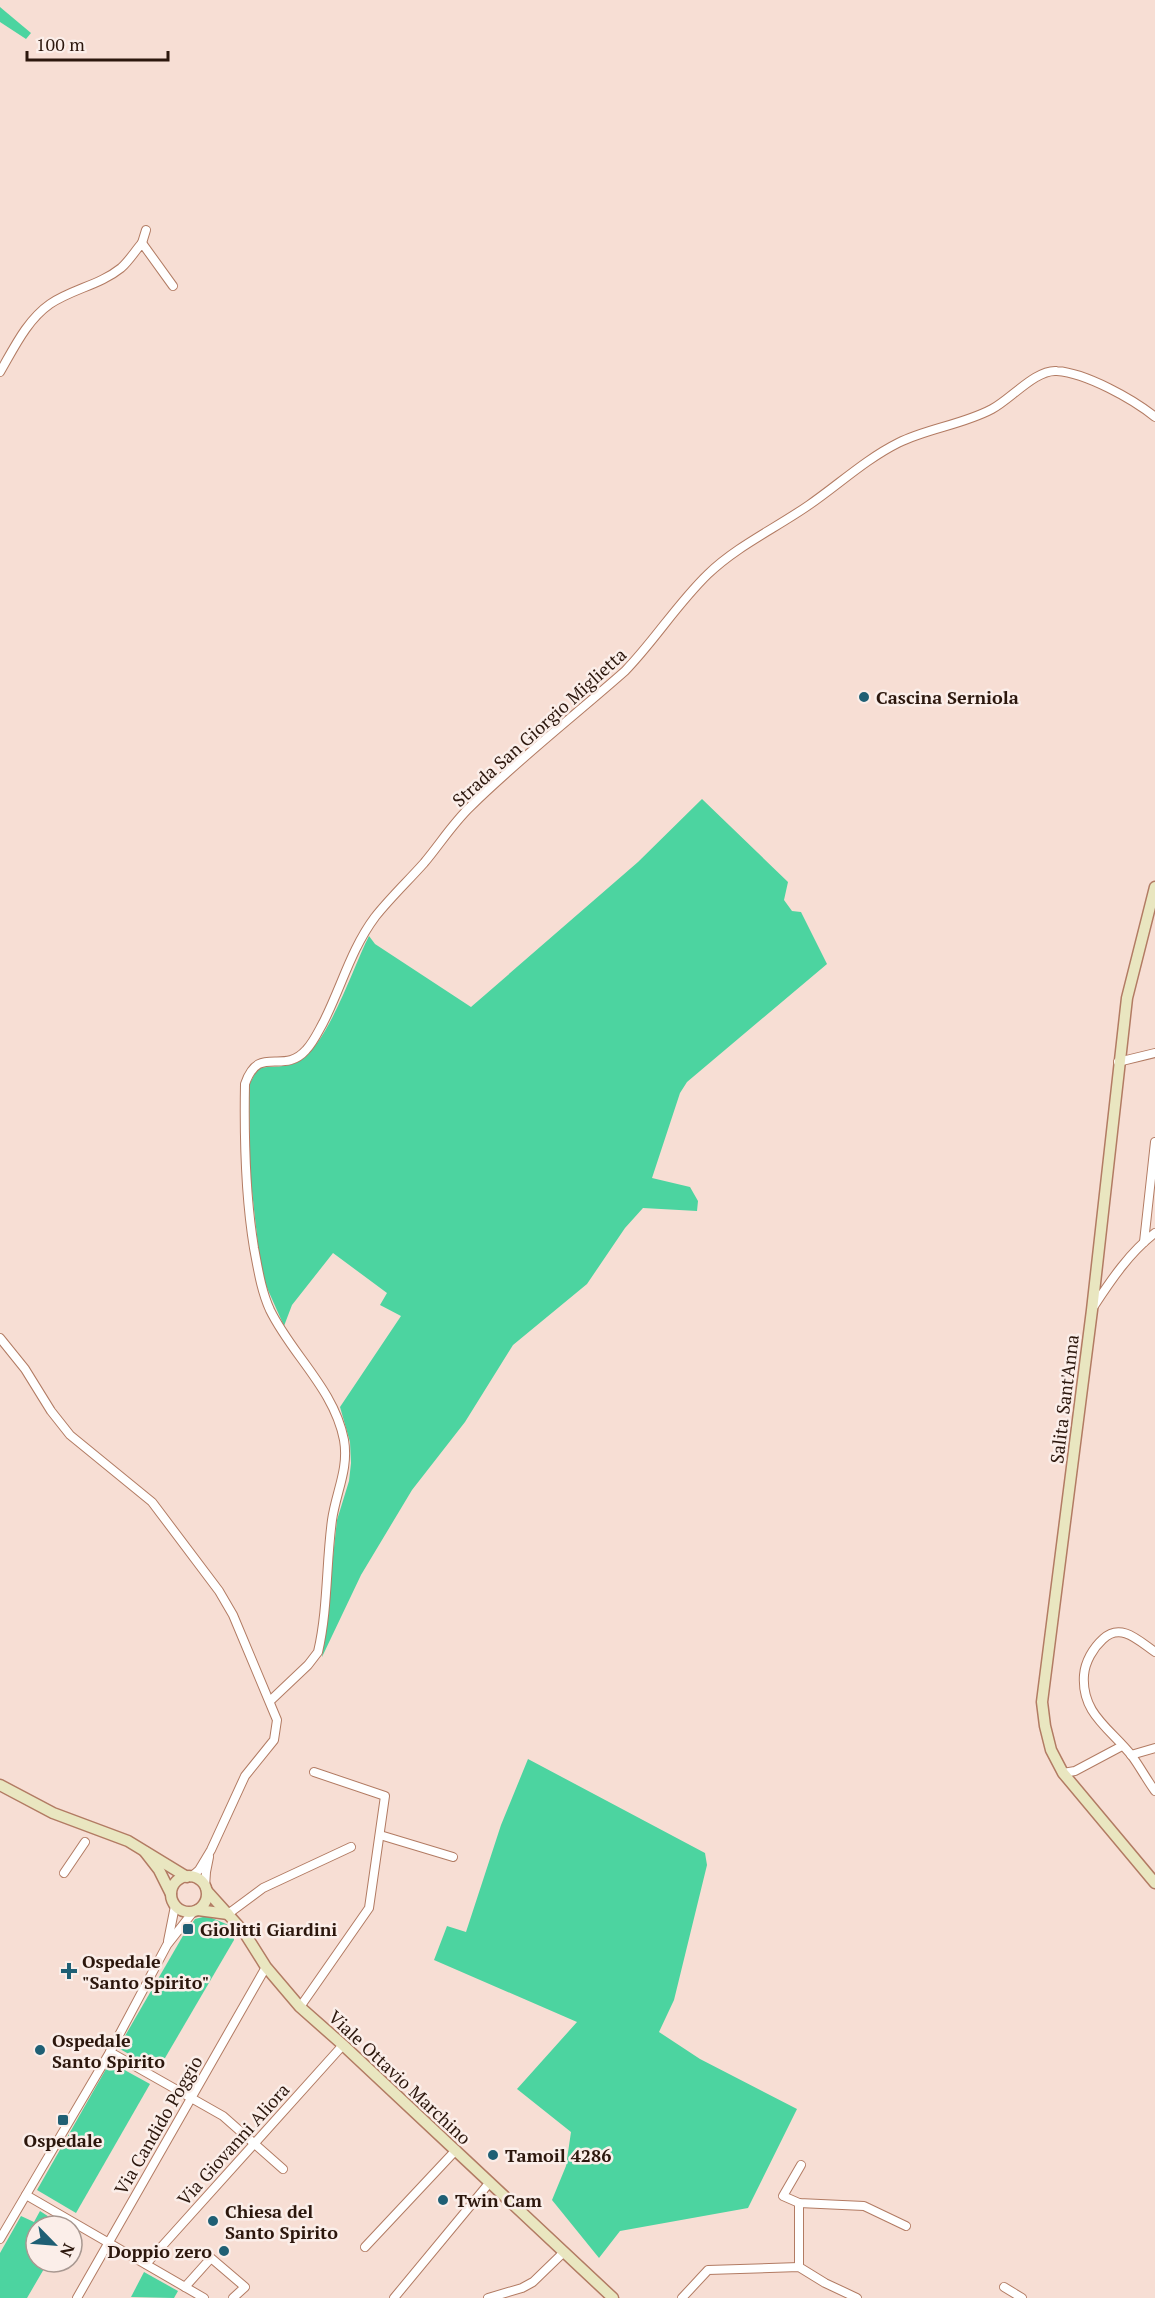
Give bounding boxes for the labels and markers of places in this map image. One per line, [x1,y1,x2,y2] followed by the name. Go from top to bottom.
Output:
[876,685,1019,709] place label: Cascina Serniola
[857,690,871,704] marker: Cascina Serniola
[200,1917,337,1941] place label: Giolitti Giardini
[181,1922,195,1936] marker: Giolitti Giardini
[82,1949,209,1994] place label: Ospedale "Santo Spirito"
[60,1962,78,1980] marker: Ospedale "Santo Spirito"
[52,2028,165,2073] place label: Ospedale Santo Spirito
[33,2043,47,2057] marker: Ospedale Santo Spirito
[56,2113,70,2127] marker: Ospedale
[24,2128,103,2152] place label: Ospedale
[505,2143,611,2167] place label: Tamoil 4286
[486,2148,500,2162] marker: Tamoil 4286
[455,2188,542,2212] place label: Twin Cam
[436,2193,450,2207] marker: Twin Cam
[225,2199,338,2244] place label: Chiesa del Santo Spirito
[206,2214,220,2228] marker: Chiesa del Santo Spirito
[107,2239,212,2263] place label: Doppio zero
[217,2244,231,2258] marker: Doppio zero

